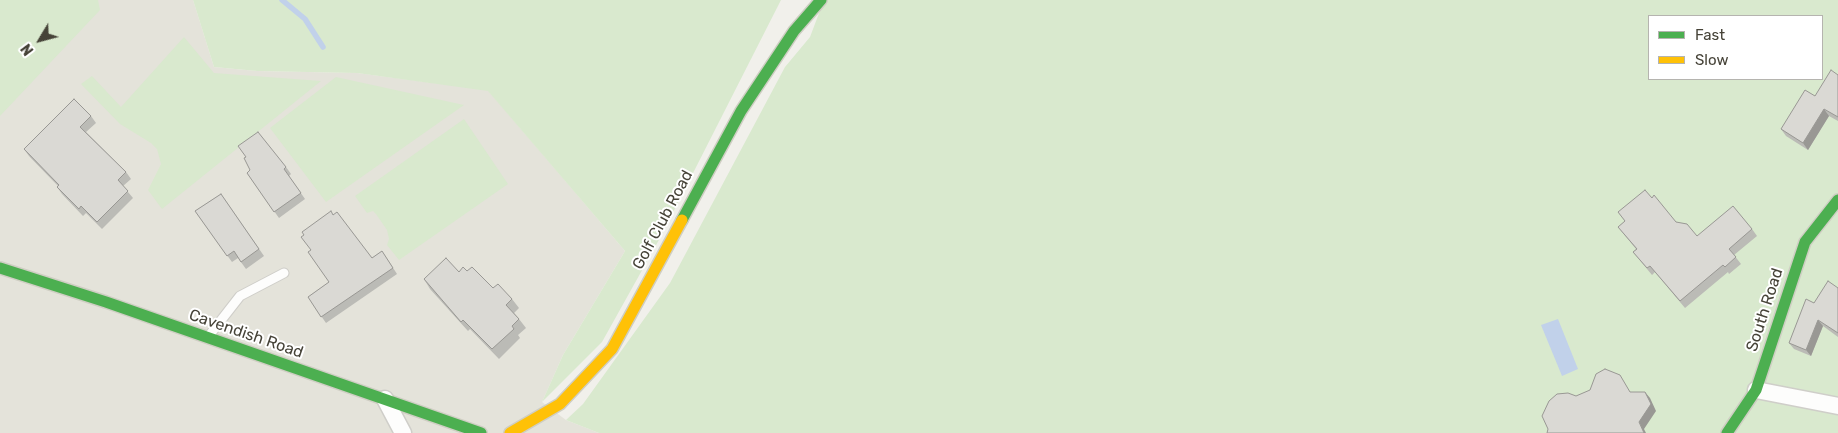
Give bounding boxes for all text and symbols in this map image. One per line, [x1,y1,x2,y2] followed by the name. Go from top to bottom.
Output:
[15,15,65,65] north arrow
[1648,15,1823,80] legend
[1695,26,1725,44] text: Fast
[18,40,37,58] text: N
[1695,51,1728,69] text: Slow
[629,167,697,273] street label: Golf Club Road
[1742,266,1788,354] street label: South Road
[186,305,306,363] street label: Cavendish Road

